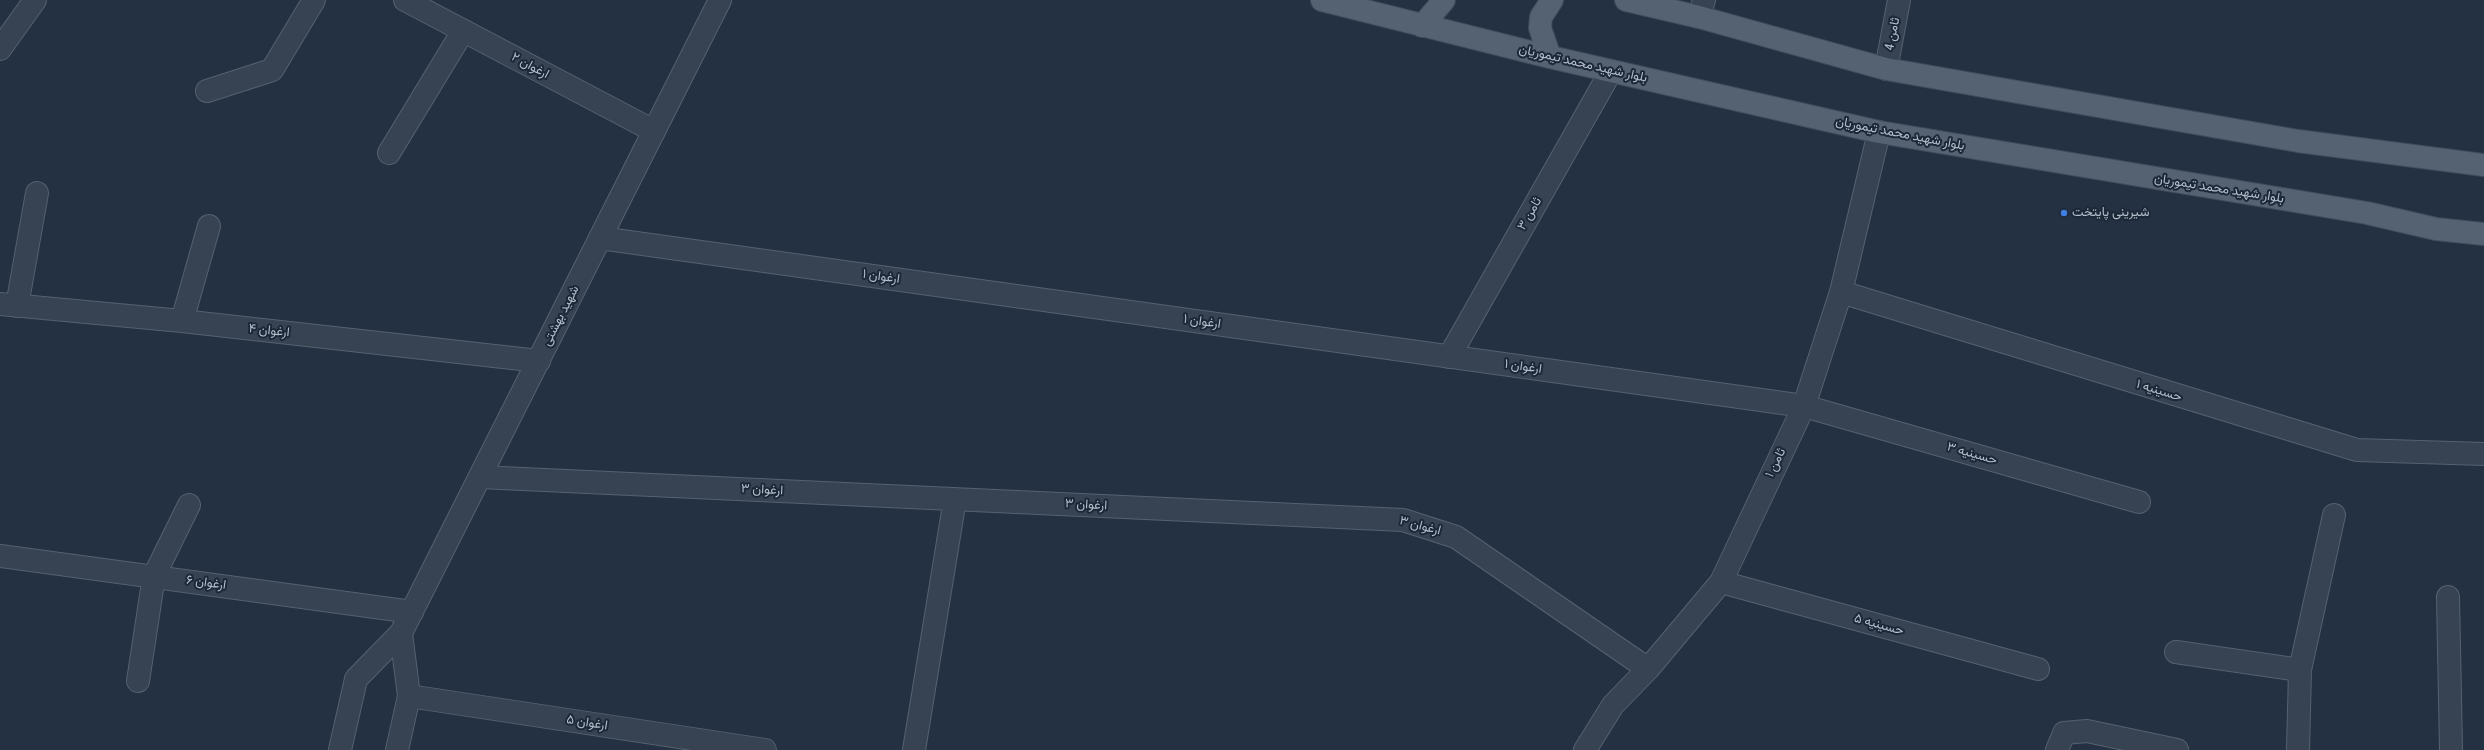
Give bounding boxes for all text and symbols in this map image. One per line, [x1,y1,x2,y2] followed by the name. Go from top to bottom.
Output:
[1882,16,1904,52] street label: ثامن 4
[1517,42,1649,86] street label: بلوار شهید محمد تیموریان
[508,50,552,82] street label: ارغوان ۲
[1834,114,1966,154] street label: بلوار شهید محمد تیموریان
[2153,171,2285,207] street label: بلوار شهید محمد تیموریان
[1514,195,1546,233] street label: ثامن ۳
[2072,205,2149,221] place label: شیرینی پایتخت
[2059,208,2069,218] marker: شیرینی پایتخت
[861,267,901,287] street label: ارغوان ۱
[539,283,583,349] street label: شهید بهشتی
[1182,312,1222,332] street label: ارغوان ۱
[248,321,290,341] street label: ارغوان ۴
[1503,357,1543,377] street label: ارغوان ۱
[2134,377,2184,405] street label: حسینیه ۱
[1945,439,1999,469] street label: حسینیه ۳
[1762,446,1790,480] street label: ثامن ۱
[740,481,784,499] street label: ارغوان ۳
[1064,496,1108,514] street label: ارغوان ۳
[1398,513,1442,539] street label: ارغوان ۳
[185,572,227,594] street label: ارغوان ۶
[1852,611,1906,639] street label: حسینیه ۵
[565,712,609,734] street label: ارغوان ۵

